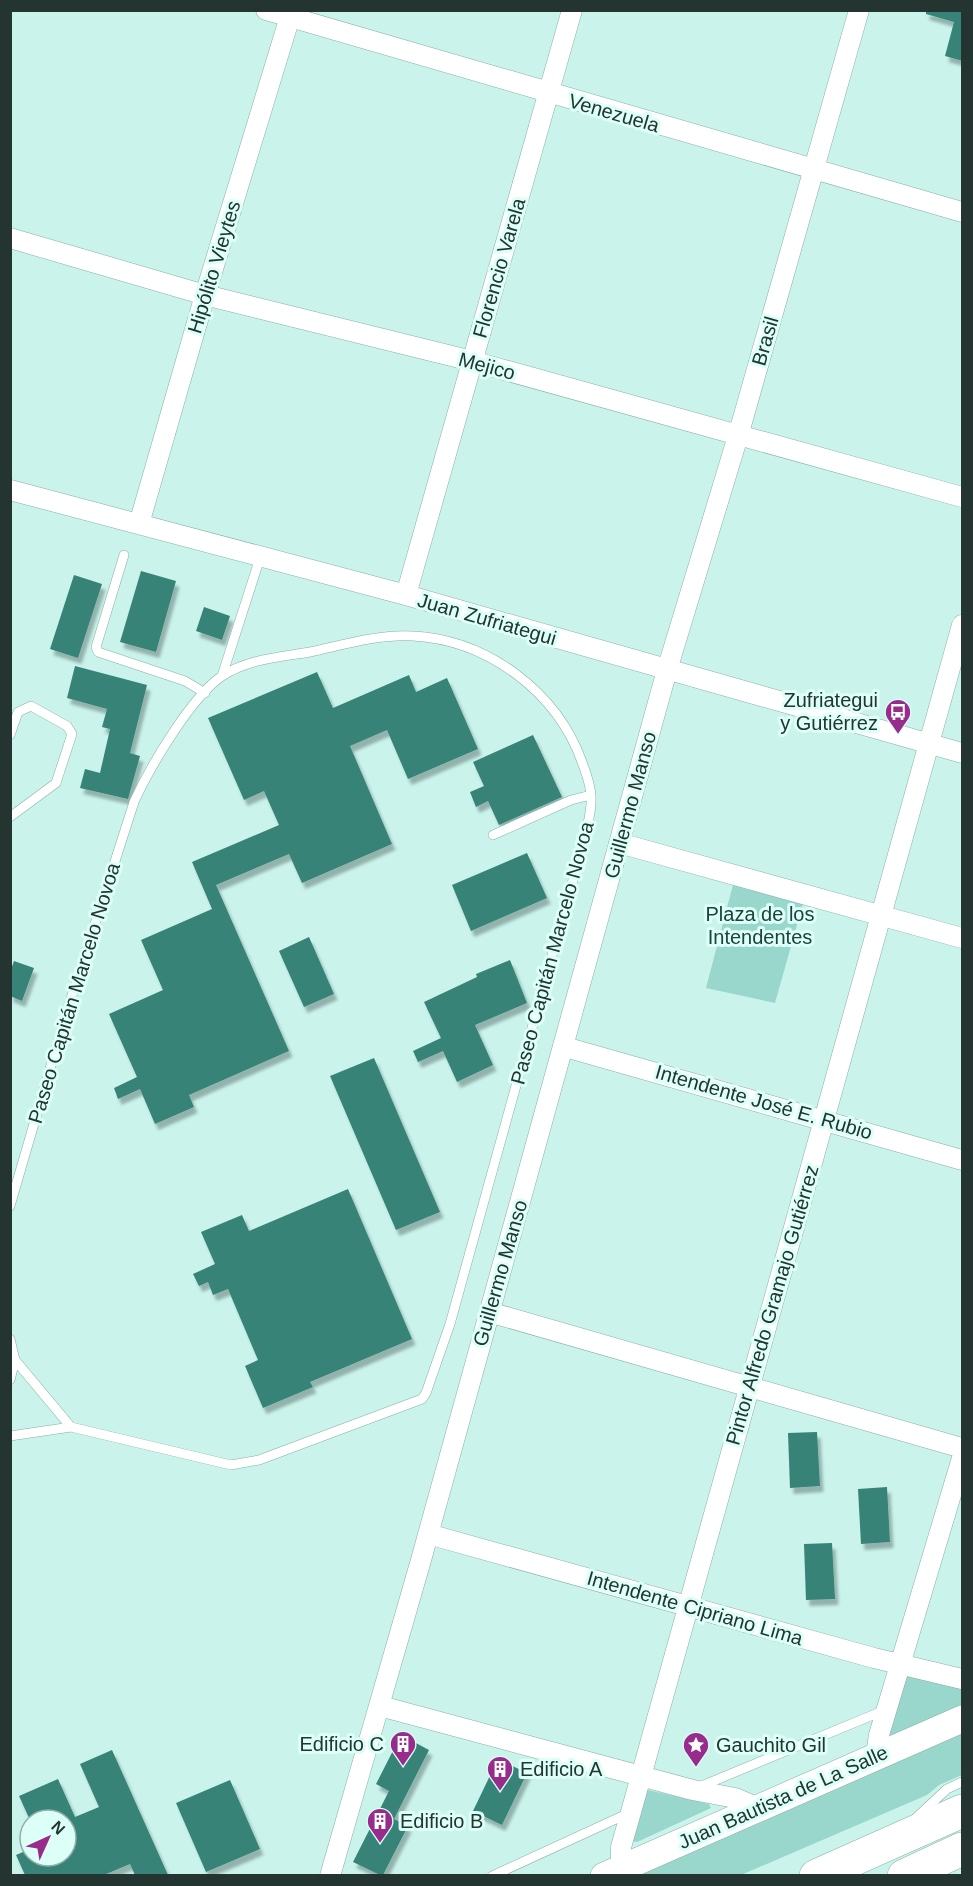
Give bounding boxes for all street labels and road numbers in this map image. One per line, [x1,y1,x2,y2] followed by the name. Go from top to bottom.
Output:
[566,90,663,137] street label: Venezuela
[469,195,530,340] street label: Florencio Varela
[183,198,245,336] street label: Hipólito Vieytes
[748,314,782,368] street label: Brasil
[456,348,518,384] street label: Mejico
[415,589,559,649] street label: Juan Zufriategui
[600,729,660,881] street label: Guillermo Manso
[506,818,598,1087] street label: Paseo Capitán Marcelo Novoa
[24,859,124,1126] street label: Paseo Capitán Marcelo Novoa
[653,1060,875,1144] street label: Intendente José E. Rubio
[721,1163,823,1447] street label: Pintor Alfredo Gramajo Gutiérrez
[469,1197,531,1349] street label: Guillermo Manso
[585,1567,806,1650] street label: Intendente Cipriano Lima
[675,1741,891,1853] street label: Juan Bautista de La Salle

